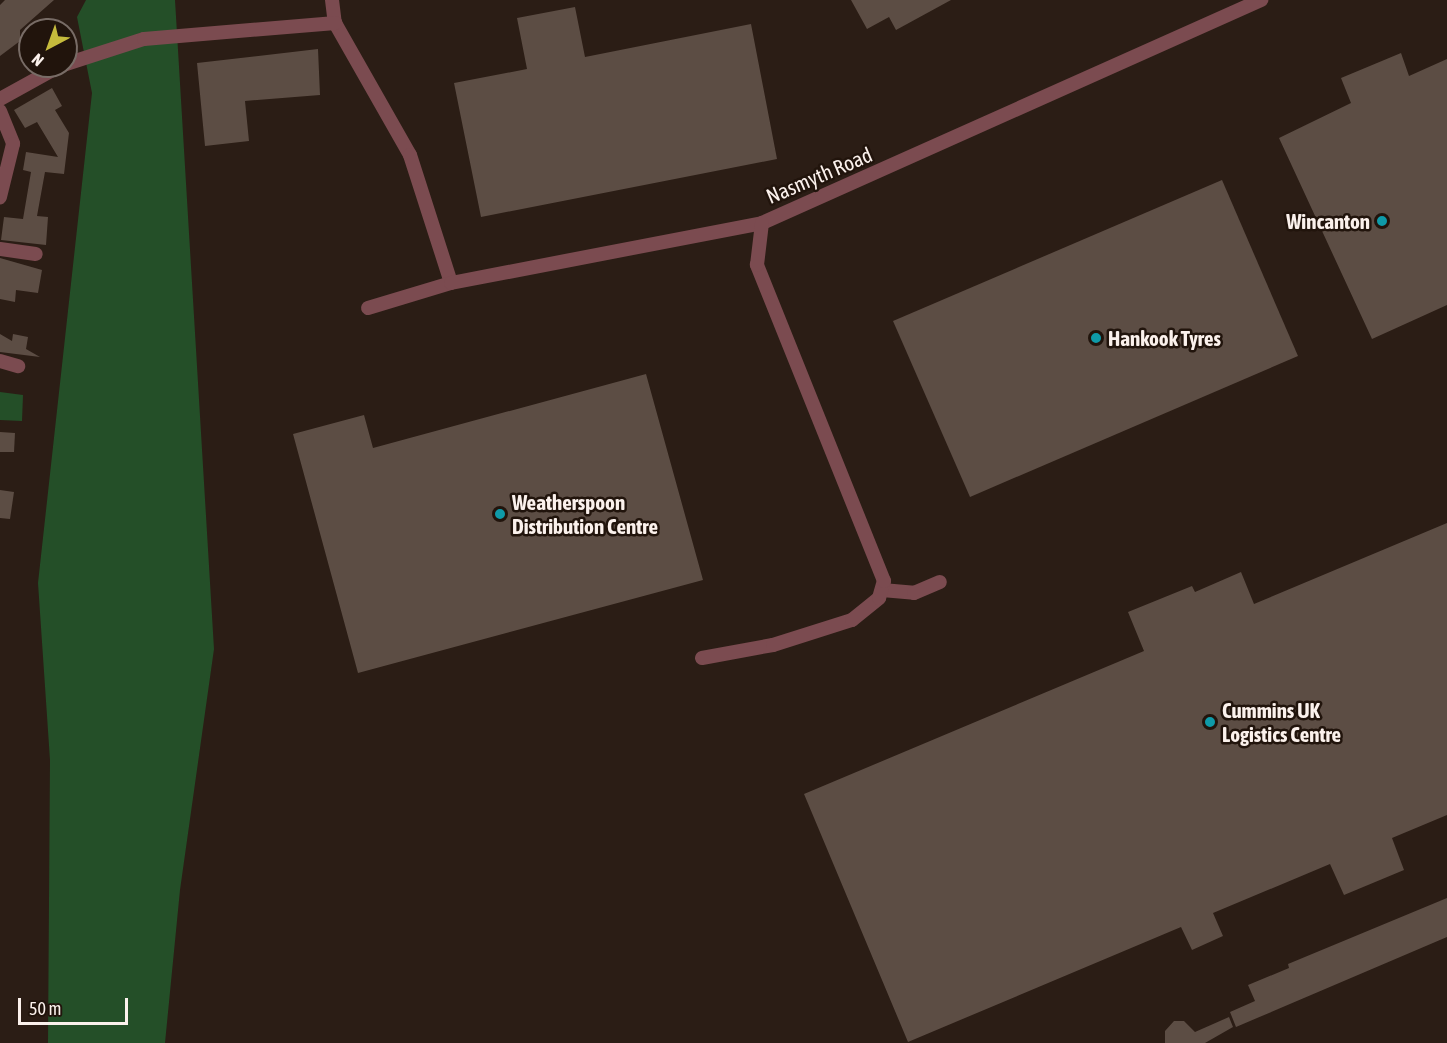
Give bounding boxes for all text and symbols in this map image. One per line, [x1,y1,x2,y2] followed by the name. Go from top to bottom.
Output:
[18,18,78,78] north arrow
[28,50,47,70] text: N
[762,141,876,209] street label: Nasmyth Road
[1286,208,1370,234] place label: Wincanton
[1375,214,1389,228] marker: Wincanton
[1108,325,1221,351] place label: Hankook Tyres
[1089,331,1103,345] marker: Hankook Tyres
[512,489,658,539] place label: Weatherspoon Distribution Centre
[493,507,507,521] marker: Weatherspoon Distribution Centre
[1222,697,1341,747] place label: Cummins UK Logistics Centre
[1203,715,1217,729] marker: Cummins UK Logistics Centre
[21,986,130,1024] scale bar
[29,998,61,1019] text: 50 m

